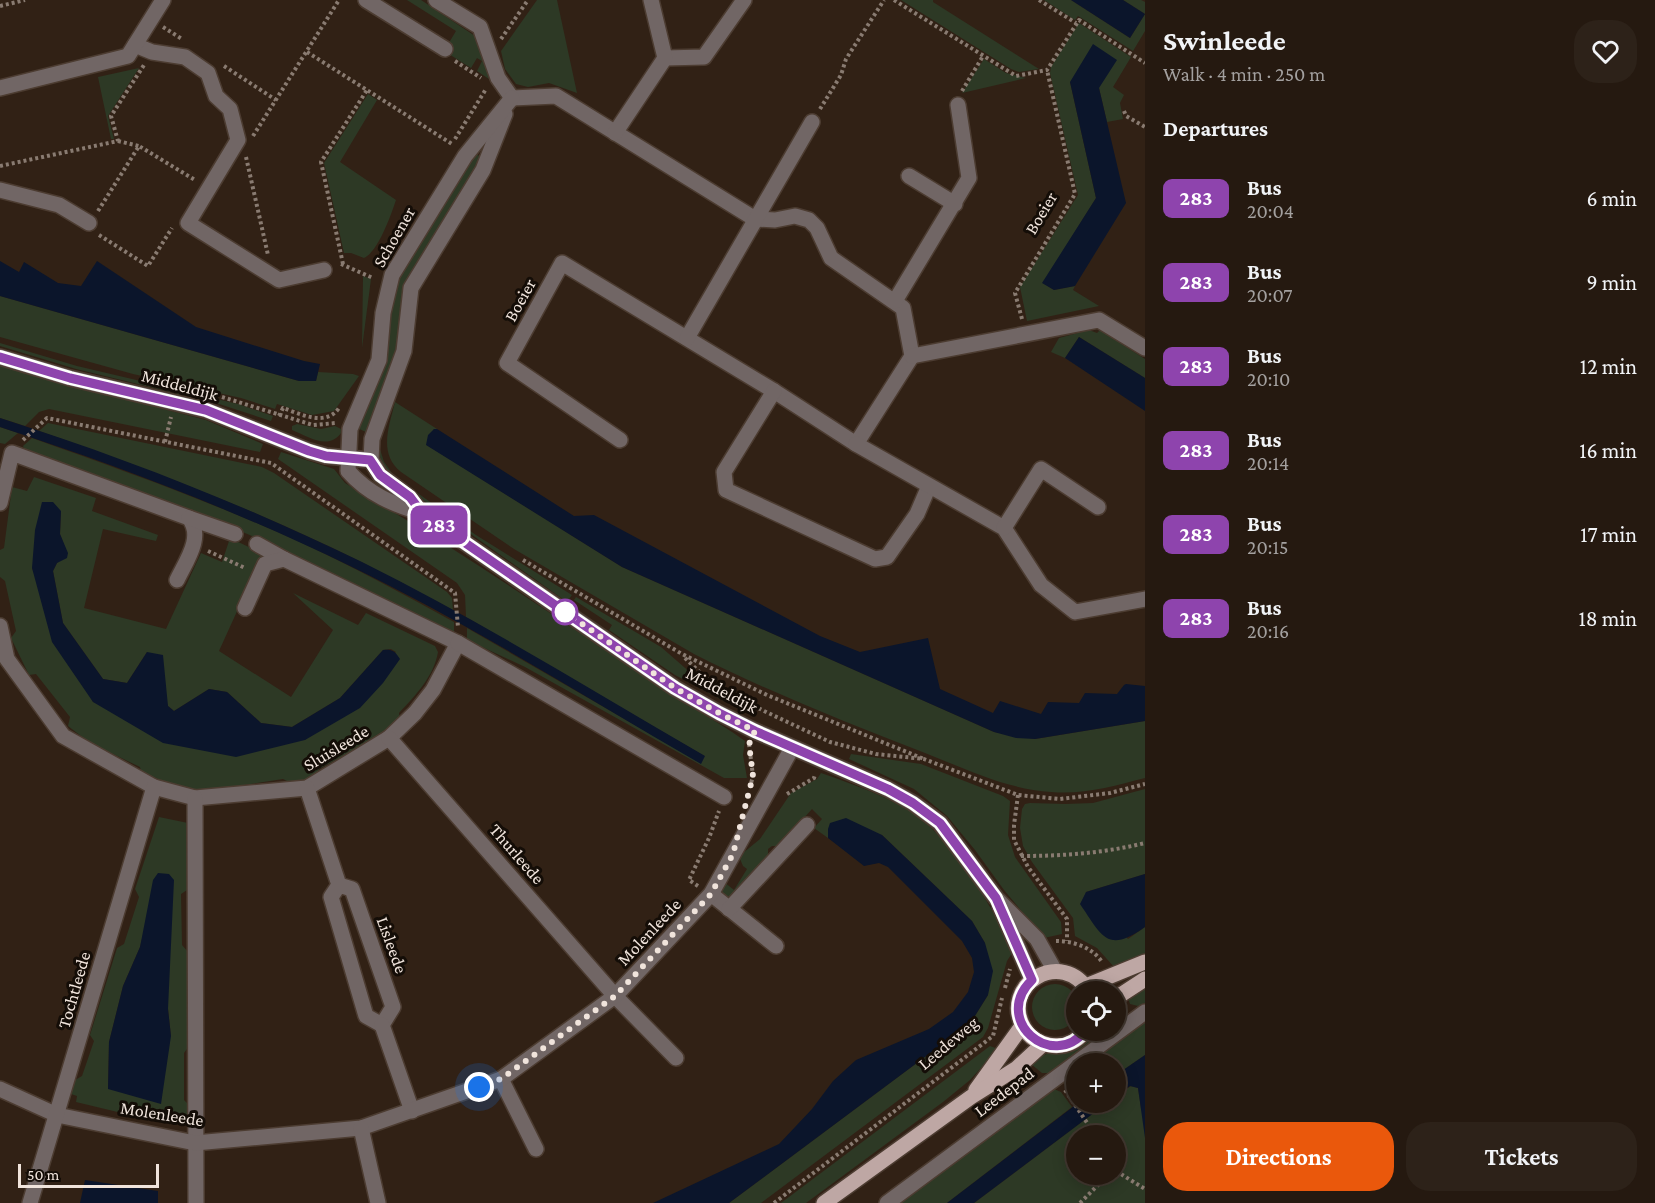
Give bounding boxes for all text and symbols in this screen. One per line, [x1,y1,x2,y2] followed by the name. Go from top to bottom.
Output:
[1574,20,1637,83] button: heart
[1163,25,1286,56] text: Swinleede
[1163,63,1325,85] text: Walk · 4 min · 250 m
[1163,116,1268,141] text: Departures
[1247,175,1281,200] text: Bus
[1179,186,1213,210] text: 283
[1586,186,1637,211] text: 6 min
[1021,188,1062,238] street label: Boeier
[1247,200,1294,222] text: 20:04
[369,203,420,271] street label: Schoener
[1247,259,1281,284] text: Bus
[1179,270,1213,294] text: 283
[1586,270,1637,295] text: 9 min
[500,275,540,325] street label: Boeier
[1247,284,1292,306] text: 20:07
[1247,343,1281,368] text: Bus
[1179,354,1213,378] text: 283
[1580,354,1637,379] text: 12 min
[139,365,221,406] street label: Middeldijk
[1247,368,1290,390] text: 20:10
[1247,427,1281,452] text: Bus
[1179,438,1213,462] text: 283
[1579,438,1637,463] text: 16 min
[1247,452,1289,474] text: 20:14
[404,506,474,544] line badge: 283
[1247,511,1281,536] text: Bus
[422,513,456,537] text: 283
[1179,522,1213,546] text: 283
[1580,522,1637,547] text: 17 min
[1247,536,1288,558] text: 20:15
[1247,595,1281,620] text: Bus
[552,599,578,625] unlabelled marker
[1179,606,1213,630] text: 283
[1578,606,1637,631] text: 18 min
[1247,620,1289,642] text: 20:16
[682,663,762,718] street label: Middeldijk
[300,721,372,775] street label: Sluisleede
[485,820,549,888] street label: Thurleede
[613,894,685,970] street label: Molenleede
[373,914,411,976] street label: Lisleede
[54,949,95,1031] street label: Tochtleede
[1066,981,1126,1185] map controls
[1066,981,1126,1041] button: locate
[914,1012,982,1074] street label: Leedeweg
[1066,1053,1126,1113] button: +
[970,1063,1038,1121] street label: Leedepad
[464,1072,494,1102] your location
[119,1098,205,1130] street label: Molenleede
[1163,1122,1394,1191] button: Directions
[1406,1122,1637,1191] button: Tickets
[1066,1125,1126,1185] button: −
[18,1161,159,1188] scale bar
[27,1166,59,1183] text: 50 m

